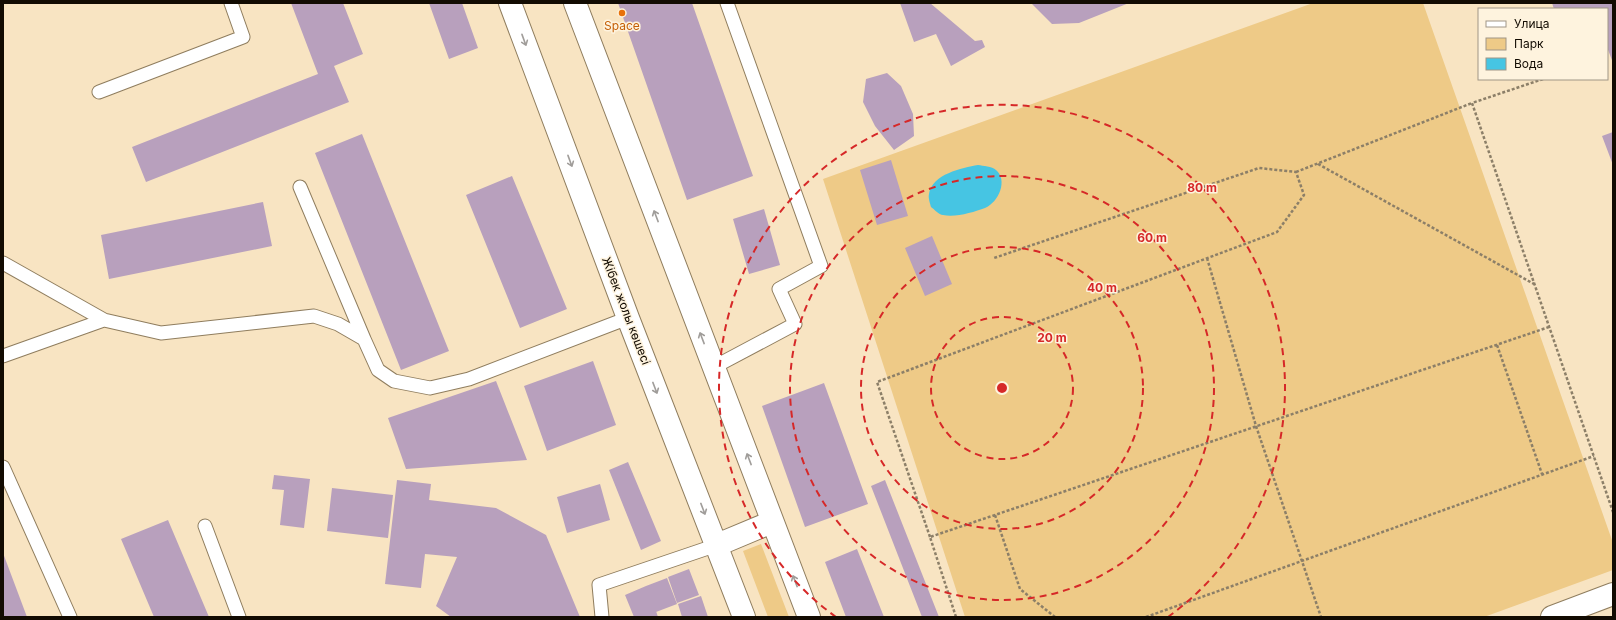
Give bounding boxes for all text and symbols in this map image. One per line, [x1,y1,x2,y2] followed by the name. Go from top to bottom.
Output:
[617,8,627,18] marker: Space
[1478,8,1608,80] legend
[1514,16,1549,31] text: Улица
[604,18,640,33] place label: Space
[521,33,529,45] one-way arrow
[1514,36,1544,51] text: Парк
[1514,56,1543,71] text: Вода
[566,155,574,167] one-way arrow
[1187,180,1217,195] text: 80 m
[652,210,660,222] one-way arrow
[1137,230,1167,245] text: 60 m
[599,255,654,367] street label: Жібек жолы көшесі
[1087,280,1117,295] text: 40 m
[1037,330,1067,345] text: 20 m
[698,332,706,344] one-way arrow
[652,381,660,393] one-way arrow
[995,381,1009,395] centre of rings
[744,454,752,466] one-way arrow
[699,502,707,514] one-way arrow
[790,575,798,587] one-way arrow

